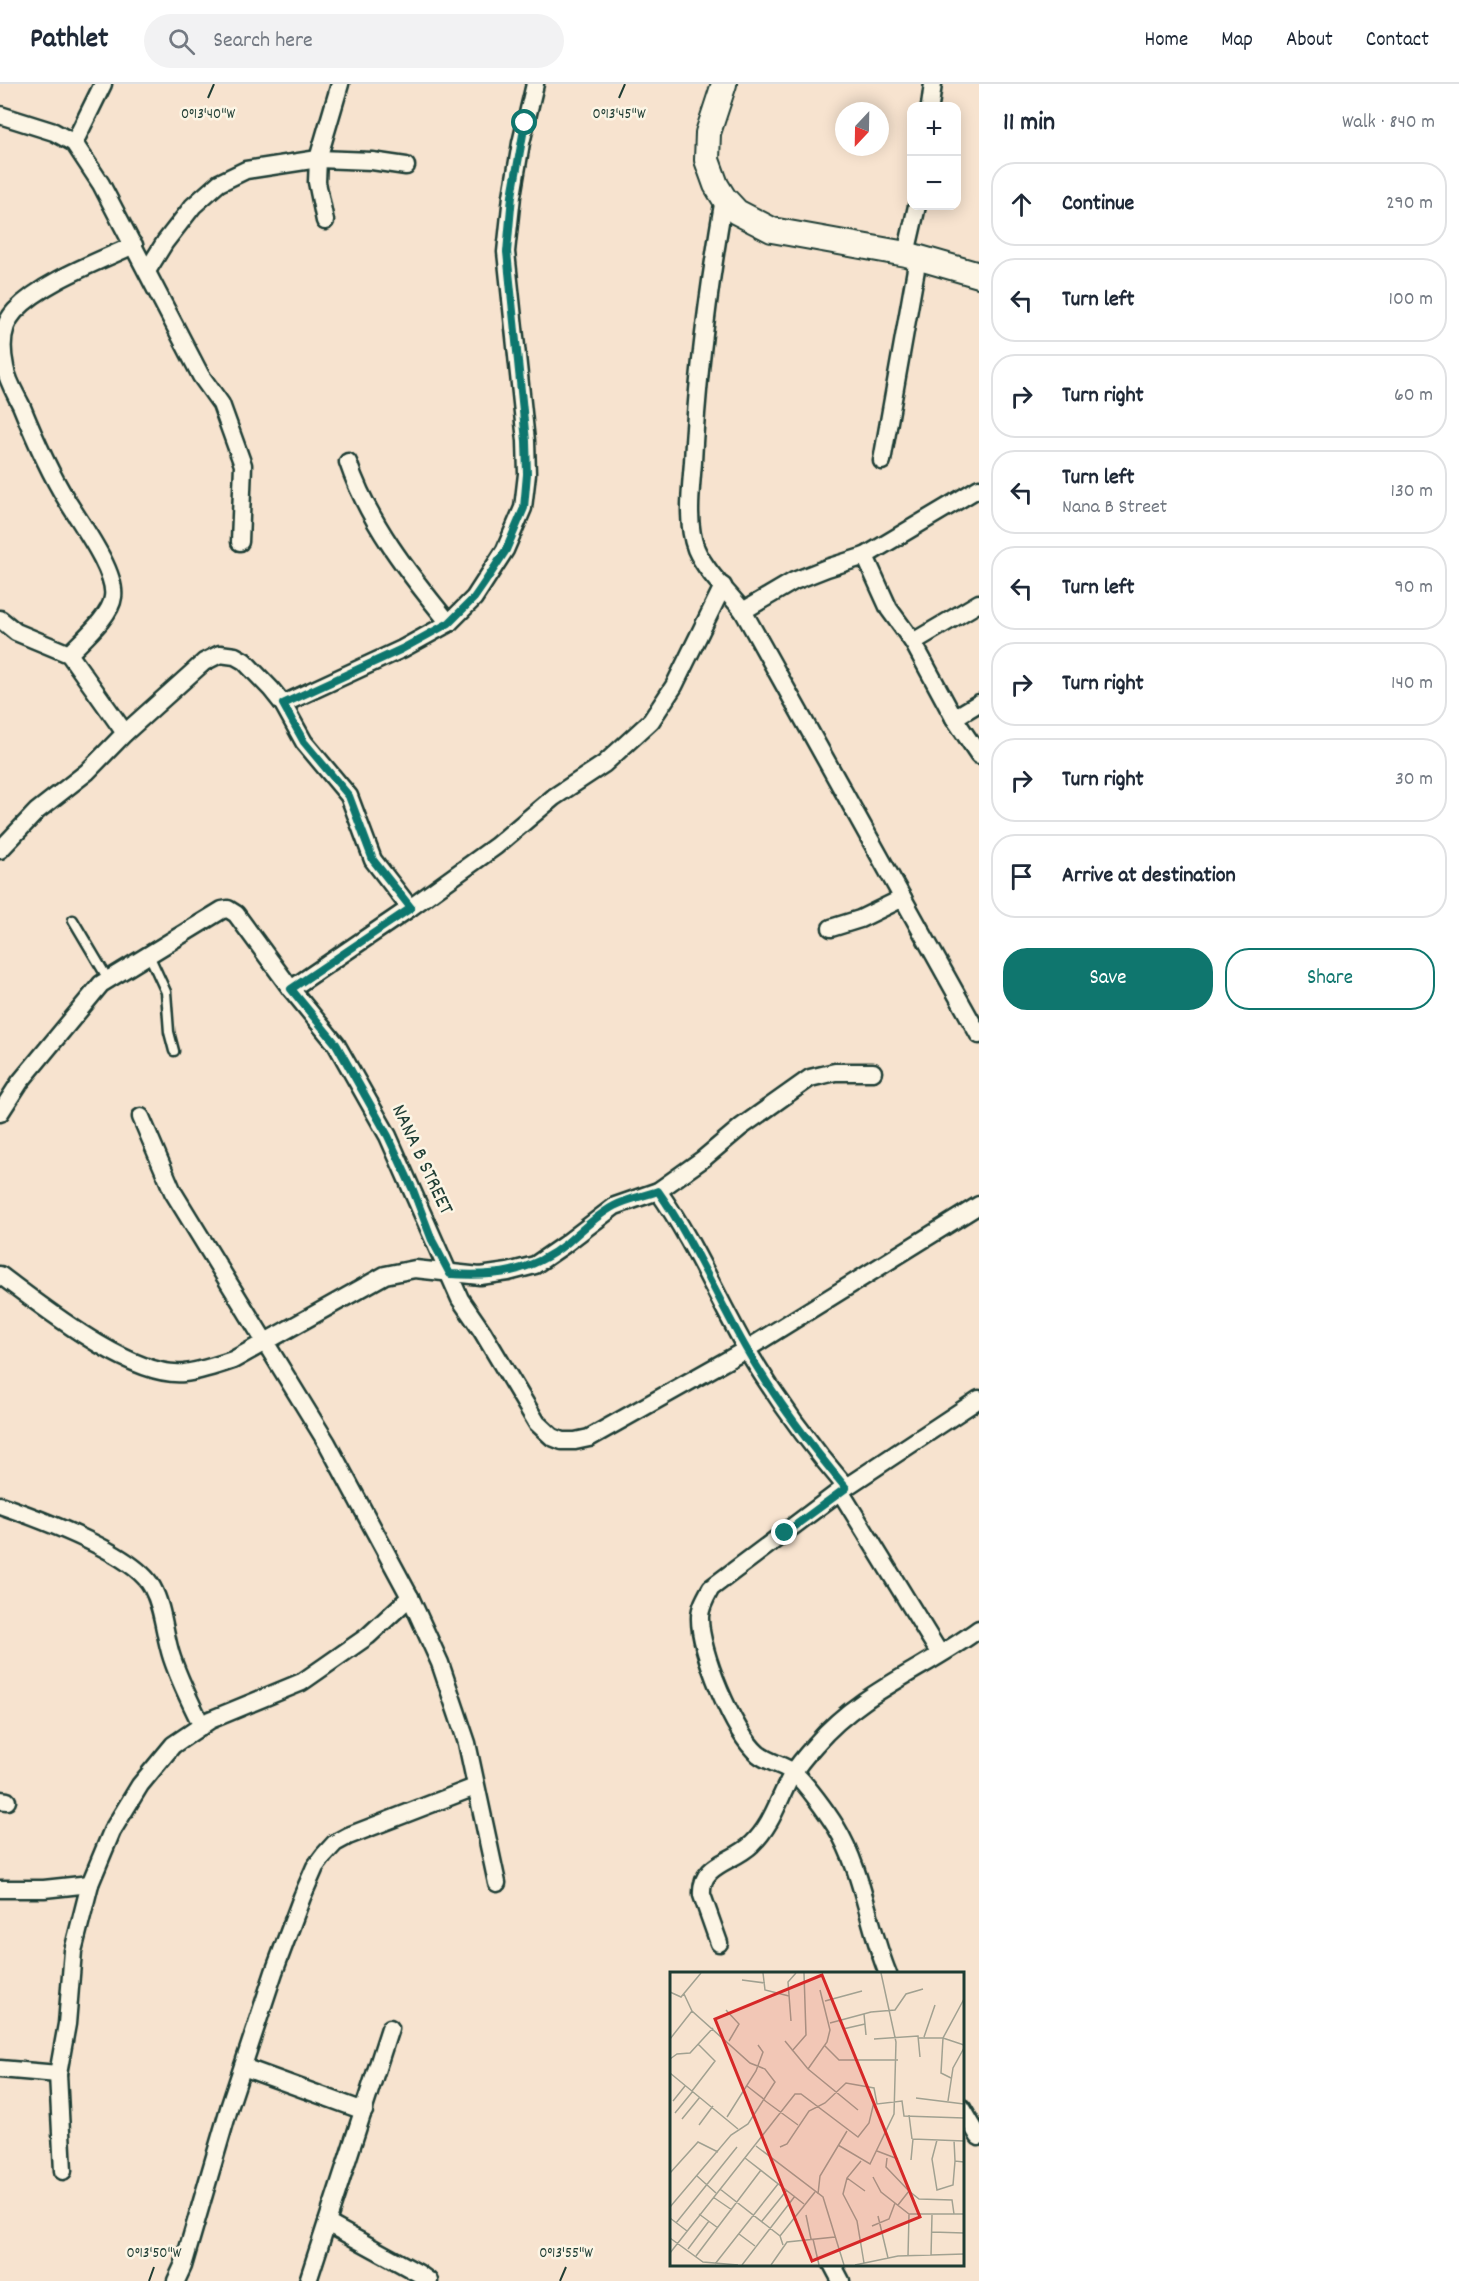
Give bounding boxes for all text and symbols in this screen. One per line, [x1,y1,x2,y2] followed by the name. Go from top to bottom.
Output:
[144,14,564,68] search box
[30,21,108,61] text: Pathlet
[165,25,198,58] icon: search
[213,26,313,57] text: Search here
[1144,26,1188,56] text: Home
[1221,26,1253,56] text: Map
[1286,26,1333,56] text: About
[1366,26,1429,56] text: Contact
[835,102,889,156] north arrow
[907,102,961,210] map controls
[907,102,961,156] button: +
[181,104,236,126] text: 0°13'40"W
[592,104,646,126] text: 0°13'45"W
[1003,105,1055,142] text: 11 min
[511,109,537,135] route start
[1342,109,1435,137] text: Walk · 840 m
[907,156,961,210] button: −
[1005,188,1038,221] icon: ahead
[1062,189,1134,220] text: Continue
[1386,190,1433,218] text: 290 m
[1005,284,1038,317] icon: left
[1062,285,1134,316] text: Turn left
[1389,286,1433,314] text: 100 m
[1005,380,1038,413] icon: right
[1062,381,1144,412] text: Turn right
[1394,382,1433,410] text: 60 m
[1062,463,1134,494] text: Turn left
[1005,476,1038,509] icon: left
[1391,478,1433,506] text: 130 m
[1062,494,1167,522] text: Nana B Street
[1005,572,1038,605] icon: left
[1062,573,1134,604] text: Turn left
[1395,574,1433,602] text: 90 m
[1005,668,1038,701] icon: right
[1062,669,1144,700] text: Turn right
[1391,670,1433,698] text: 140 m
[1005,764,1038,797] icon: right
[1062,765,1144,796] text: Turn right
[1395,766,1433,794] text: 30 m
[1005,860,1038,893] icon: arrive
[1062,861,1236,892] text: Arrive at destination
[1003,948,1213,1010] button: Save
[1225,948,1435,1010] button: Share
[382,1100,460,1221] street label: NANA B STREET
[771,1519,797,1545] route end
[670,1972,964,2266] inset map
[127,2243,182,2265] text: 0°13'50"W
[539,2243,593,2265] text: 0°13'55"W

